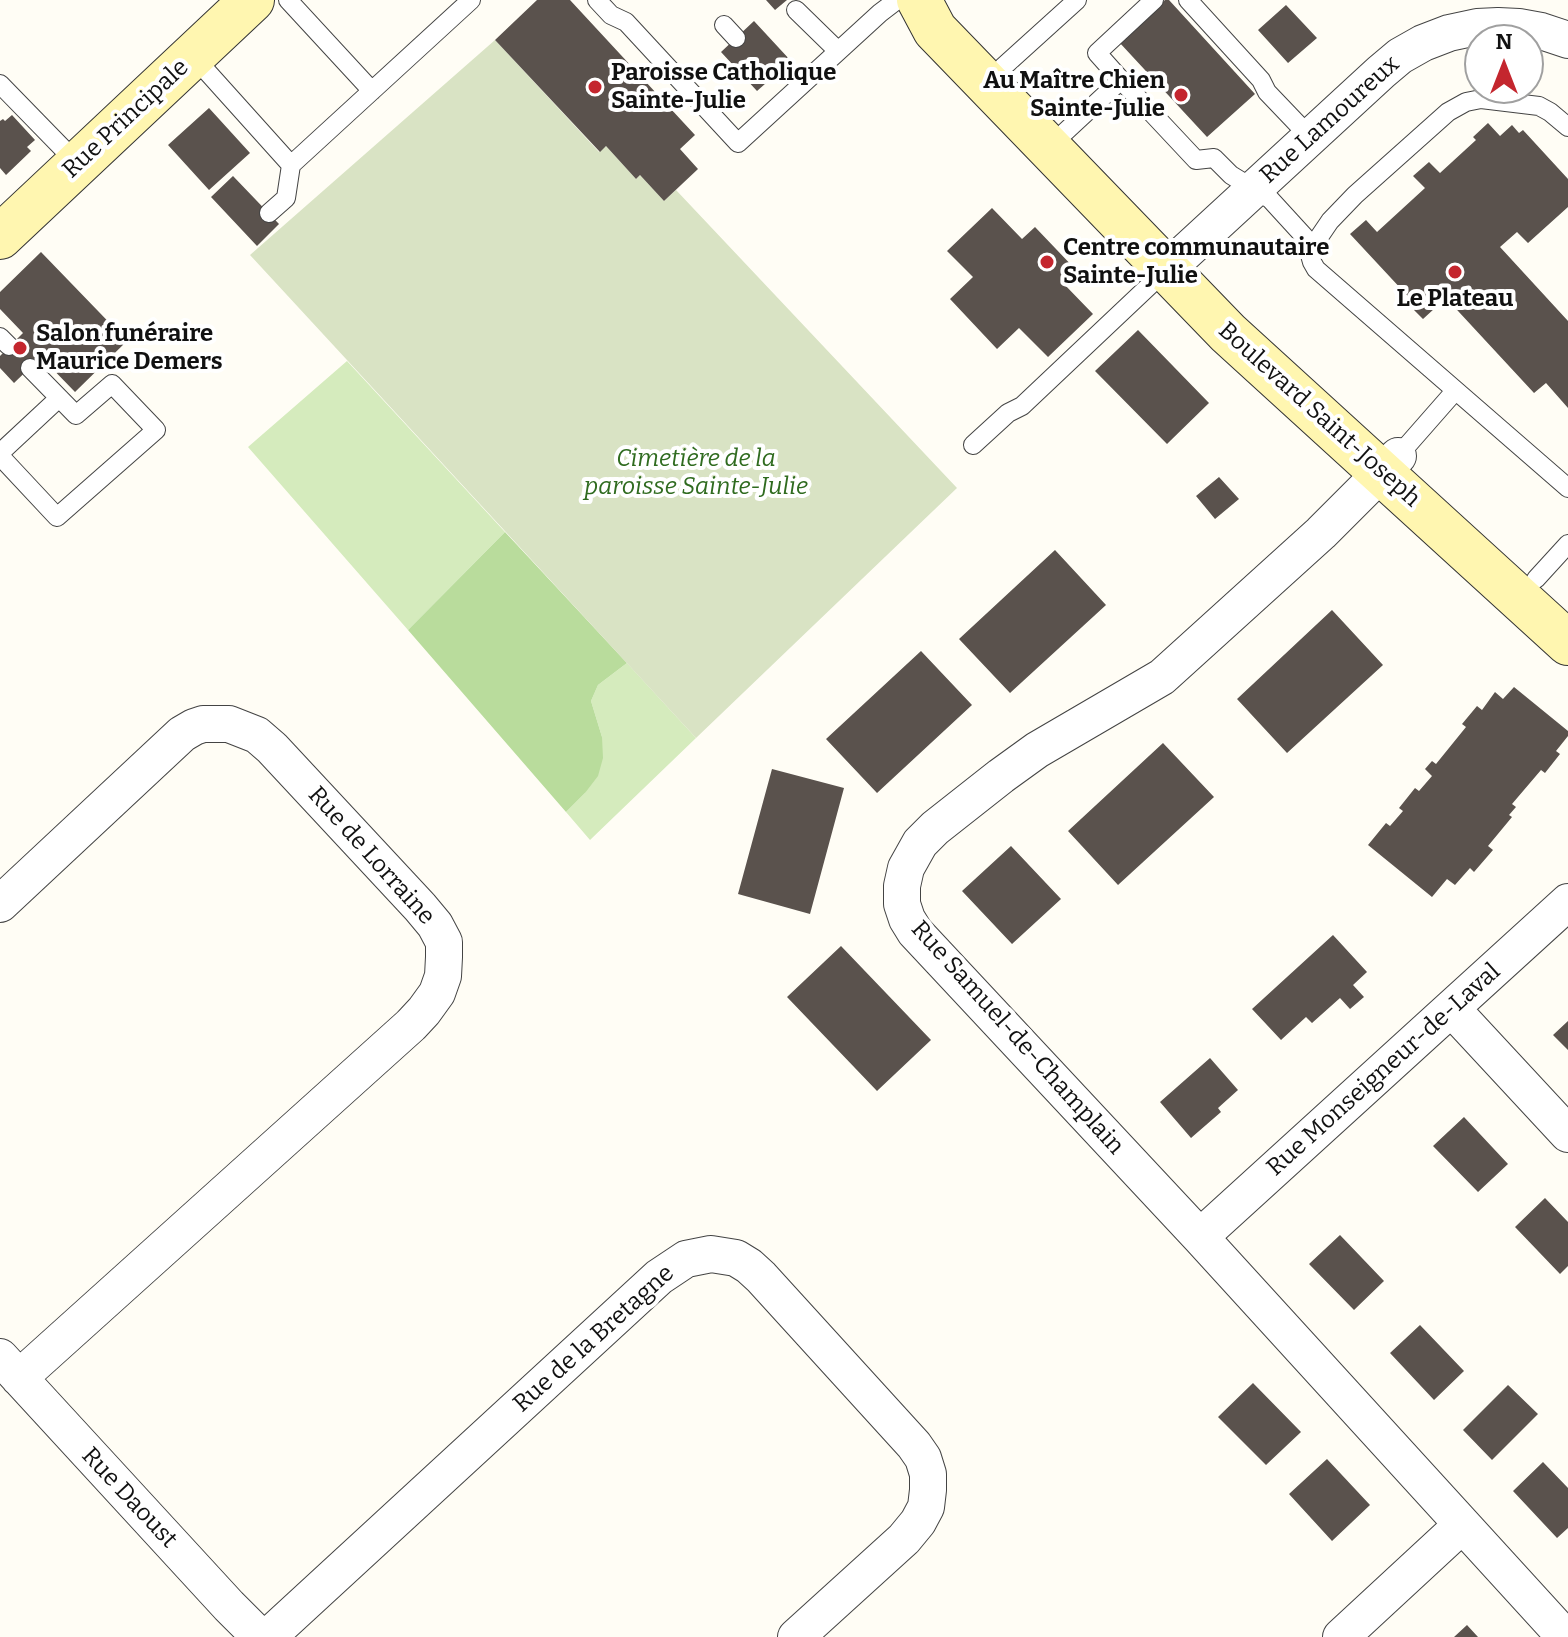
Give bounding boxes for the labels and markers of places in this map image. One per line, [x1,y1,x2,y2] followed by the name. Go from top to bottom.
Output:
[611,59,836,115] place label: Paroisse Catholique Sainte-Julie
[983,67,1165,123] place label: Au Maître Chien Sainte-Julie
[586,78,604,96] marker: Paroisse Catholique Sainte-Julie
[1172,86,1190,104] marker: Au Maître Chien Sainte-Julie
[1063,234,1329,290] place label: Centre communautaire Sainte-Julie
[1038,253,1056,271] marker: Centre communautaire Sainte-Julie
[1446,263,1464,281] marker: Le Plateau
[1397,285,1513,313] place label: Le Plateau
[36,320,223,376] place label: Salon funéraire Maurice Demers
[11,339,29,357] marker: Salon funéraire Maurice Demers

